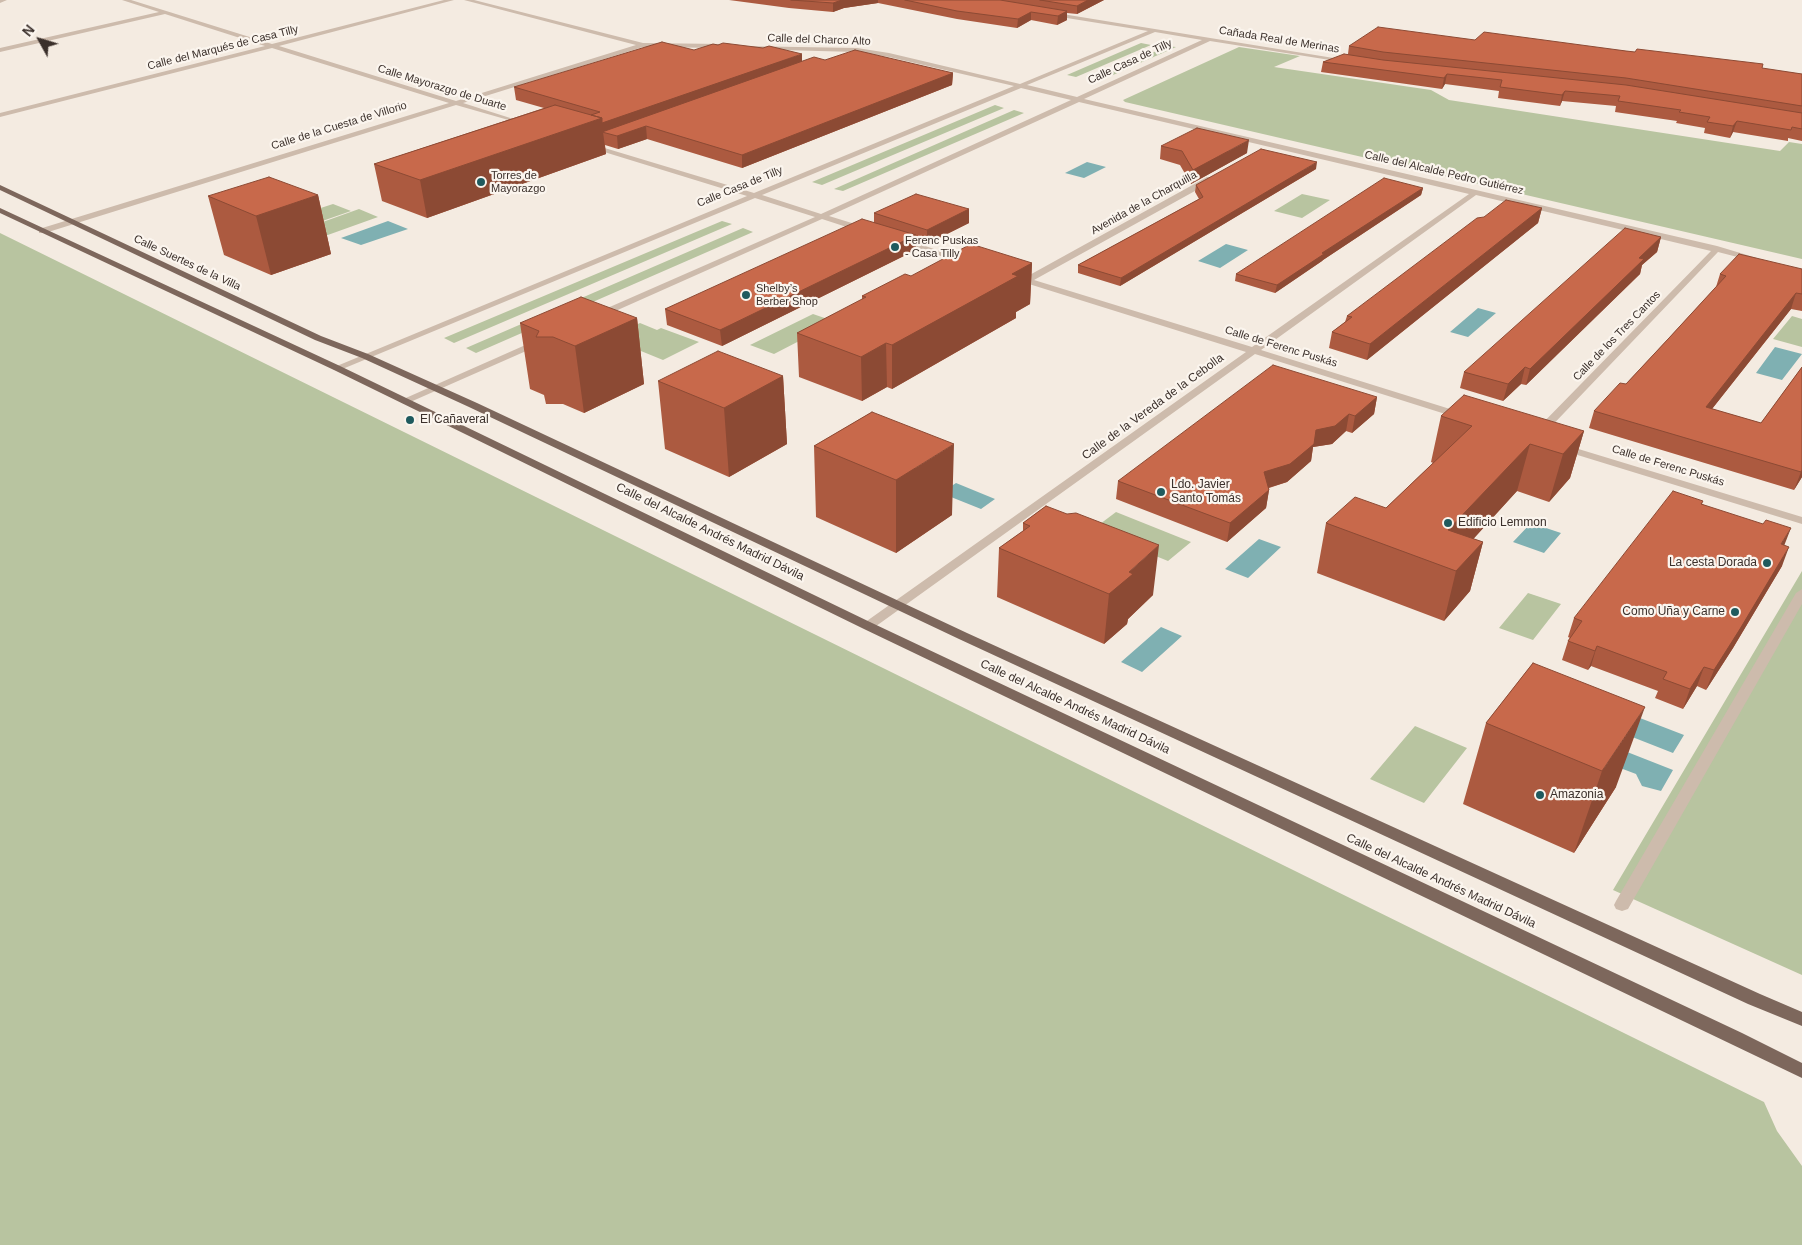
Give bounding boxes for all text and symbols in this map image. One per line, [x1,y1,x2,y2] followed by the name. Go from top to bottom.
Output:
[15,15,65,65] north arrow
[19,22,38,40] text: N
[146,23,300,73] street label: Calle del Marqués de Casa Tilly
[1218,24,1340,56] street label: Cañada Real de Merinas
[767,32,871,48] street label: Calle del Charco Alto
[1086,37,1174,87] street label: Calle Casa de Tilly
[376,62,508,114] street label: Calle Mayorazgo de Duarte
[270,99,408,153] street label: Calle de la Cuesta de Villorio
[1363,148,1525,198] street label: Calle del Alcalde Pedro Gutiérrez
[695,164,785,210] street label: Calle Casa de Tilly
[1089,168,1199,238] street label: Avenida de la Charquilla
[491,169,545,195] place label: Torres de Mayorazgo
[475,176,487,188] marker: Torres de Mayorazgo
[131,232,243,294] street label: Calle Suertes de la Villa
[905,234,978,260] place label: Ferenc Puskas - Casa Tilly
[889,241,901,253] marker: Ferenc Puskas - Casa Tilly
[756,282,818,308] place label: Shelby’s Berber Shop
[1571,288,1663,384] street label: Calle de los Tres Cantos
[740,289,752,301] marker: Shelby’s Berber Shop
[1223,324,1339,370] street label: Calle de Ferenc Puskás
[1079,351,1227,463] street label: Calle de la Vereda de la Cebolla
[420,413,489,427] place label: El Cañaveral
[404,414,416,426] marker: El Cañaveral
[1610,443,1726,489] street label: Calle de Ferenc Puskás
[1171,478,1241,506] place label: Ldo. Javier Santo Tomás
[614,480,806,584] street label: Calle del Alcalde Andrés Madrid Dávila
[1155,486,1167,498] marker: Ldo. Javier Santo Tomás
[1458,516,1547,530] place label: Edificio Lemmon
[1442,517,1454,529] marker: Edificio Lemmon
[1669,556,1757,570] place label: La cesta Dorada
[1761,557,1773,569] marker: La cesta Dorada
[1622,605,1725,619] place label: Como Uña y Carne
[1729,606,1741,618] marker: Como Uña y Carne
[978,657,1172,757] street label: Calle del Alcalde Andrés Madrid Dávila
[1550,788,1603,802] place label: Amazonia
[1534,789,1546,801] marker: Amazonia
[1344,831,1538,931] street label: Calle del Alcalde Andrés Madrid Dávila

